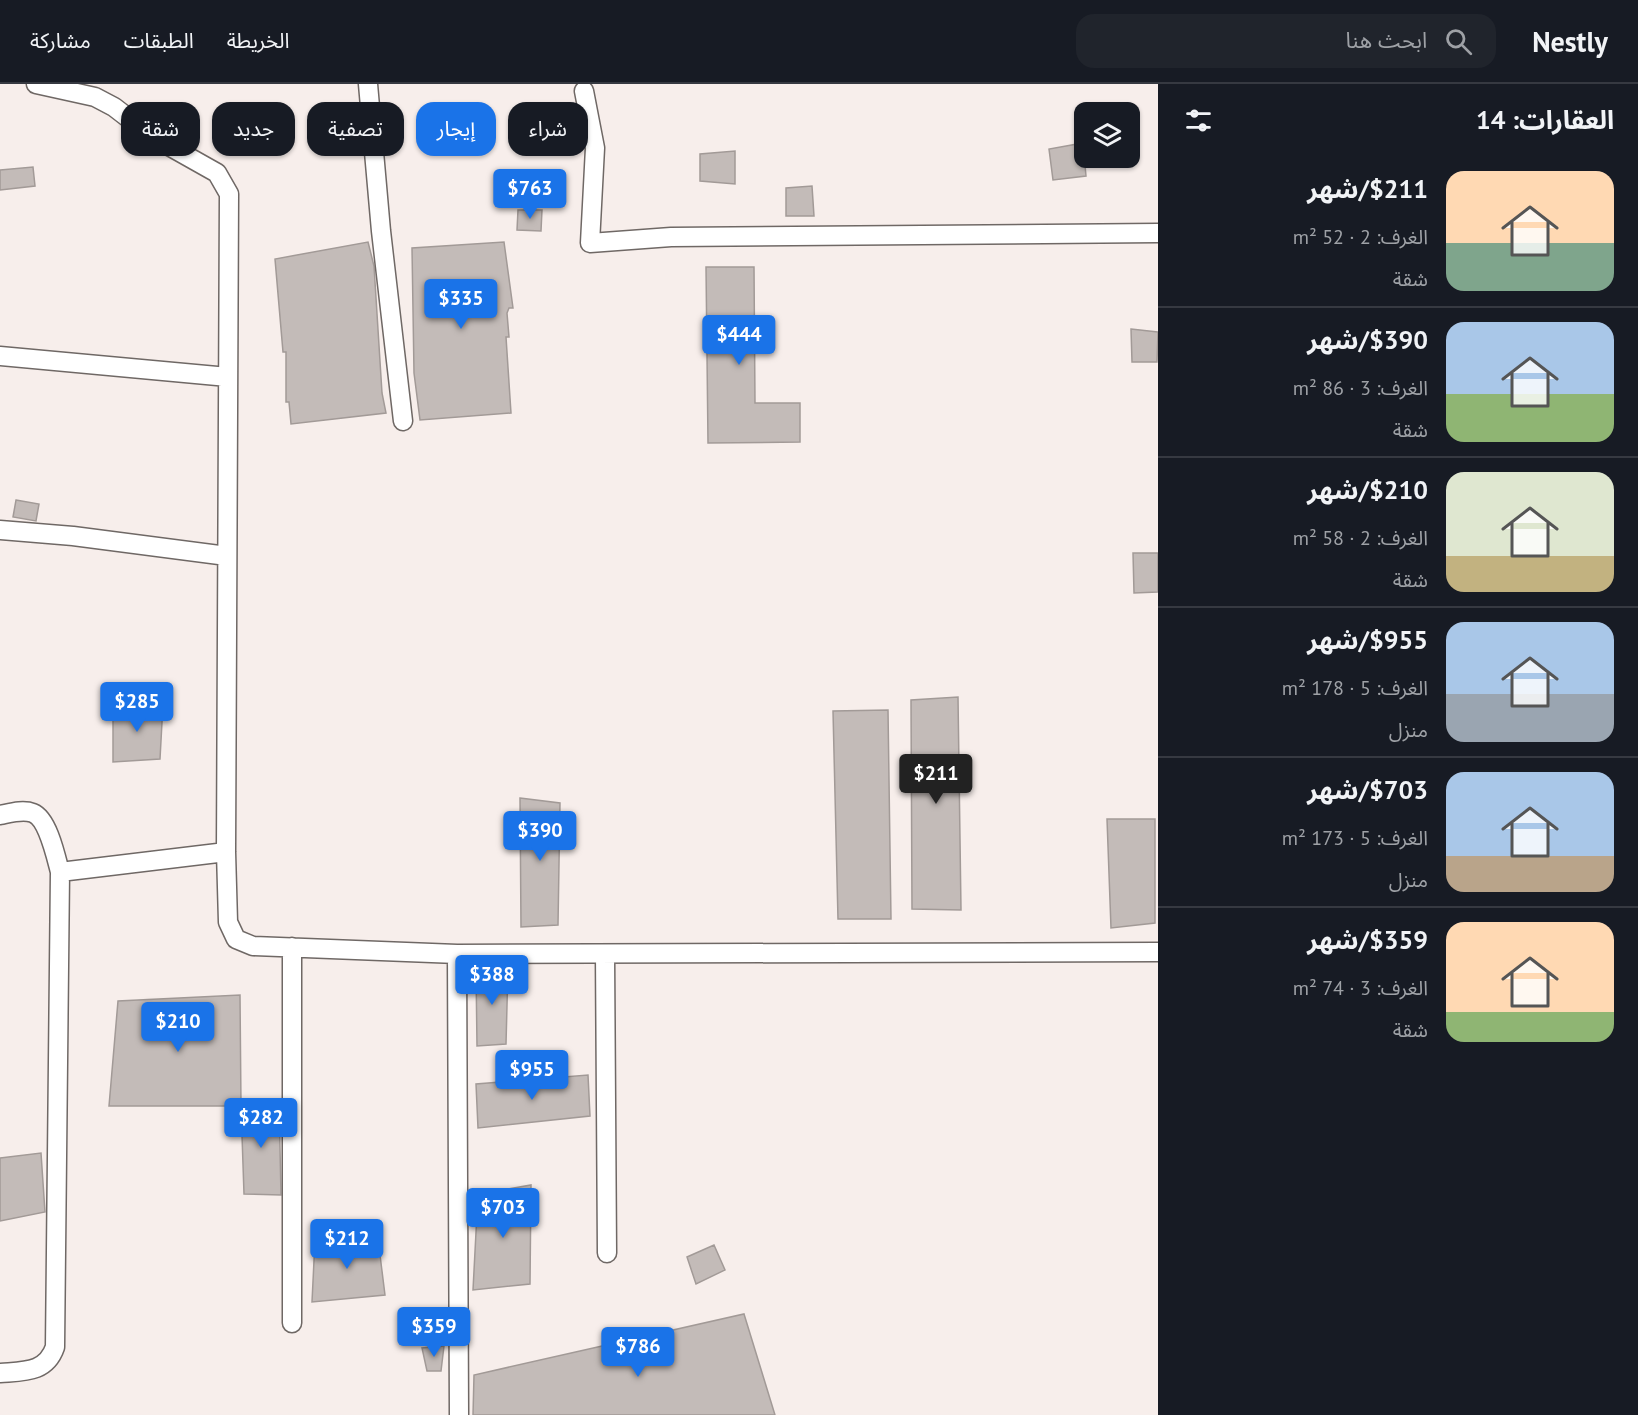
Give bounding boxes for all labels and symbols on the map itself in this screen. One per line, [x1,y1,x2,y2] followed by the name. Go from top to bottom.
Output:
[494,169,566,220] pin: $763
[425,279,497,330] pin: $335
[703,315,775,366] pin: $444
[101,682,173,733] pin: $285
[900,754,972,805] pin: $211
[504,811,576,862] pin: $390
[456,955,528,1006] pin: $388
[142,1002,214,1053] pin: $210
[496,1050,568,1101] pin: $955
[225,1098,297,1149] pin: $282
[467,1188,539,1239] pin: $703
[311,1219,383,1270] pin: $212
[398,1307,470,1358] pin: $359
[602,1327,674,1378] pin: $786

